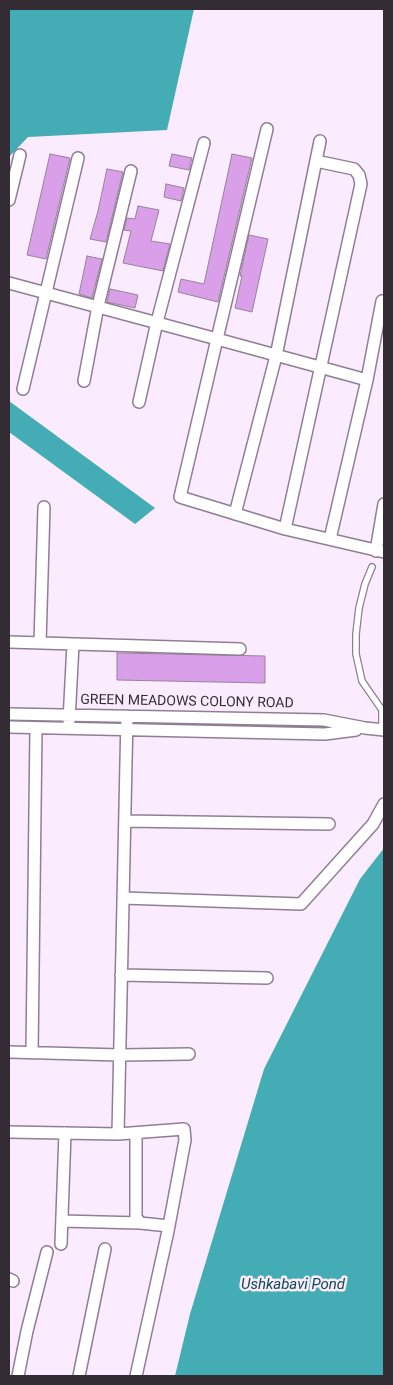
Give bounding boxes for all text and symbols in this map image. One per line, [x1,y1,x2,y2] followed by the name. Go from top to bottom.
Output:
[80,692,294,712] street label: GREEN MEADOWS COLONY ROAD
[241,1276,345,1294] water label: Ushkabavi Pond

